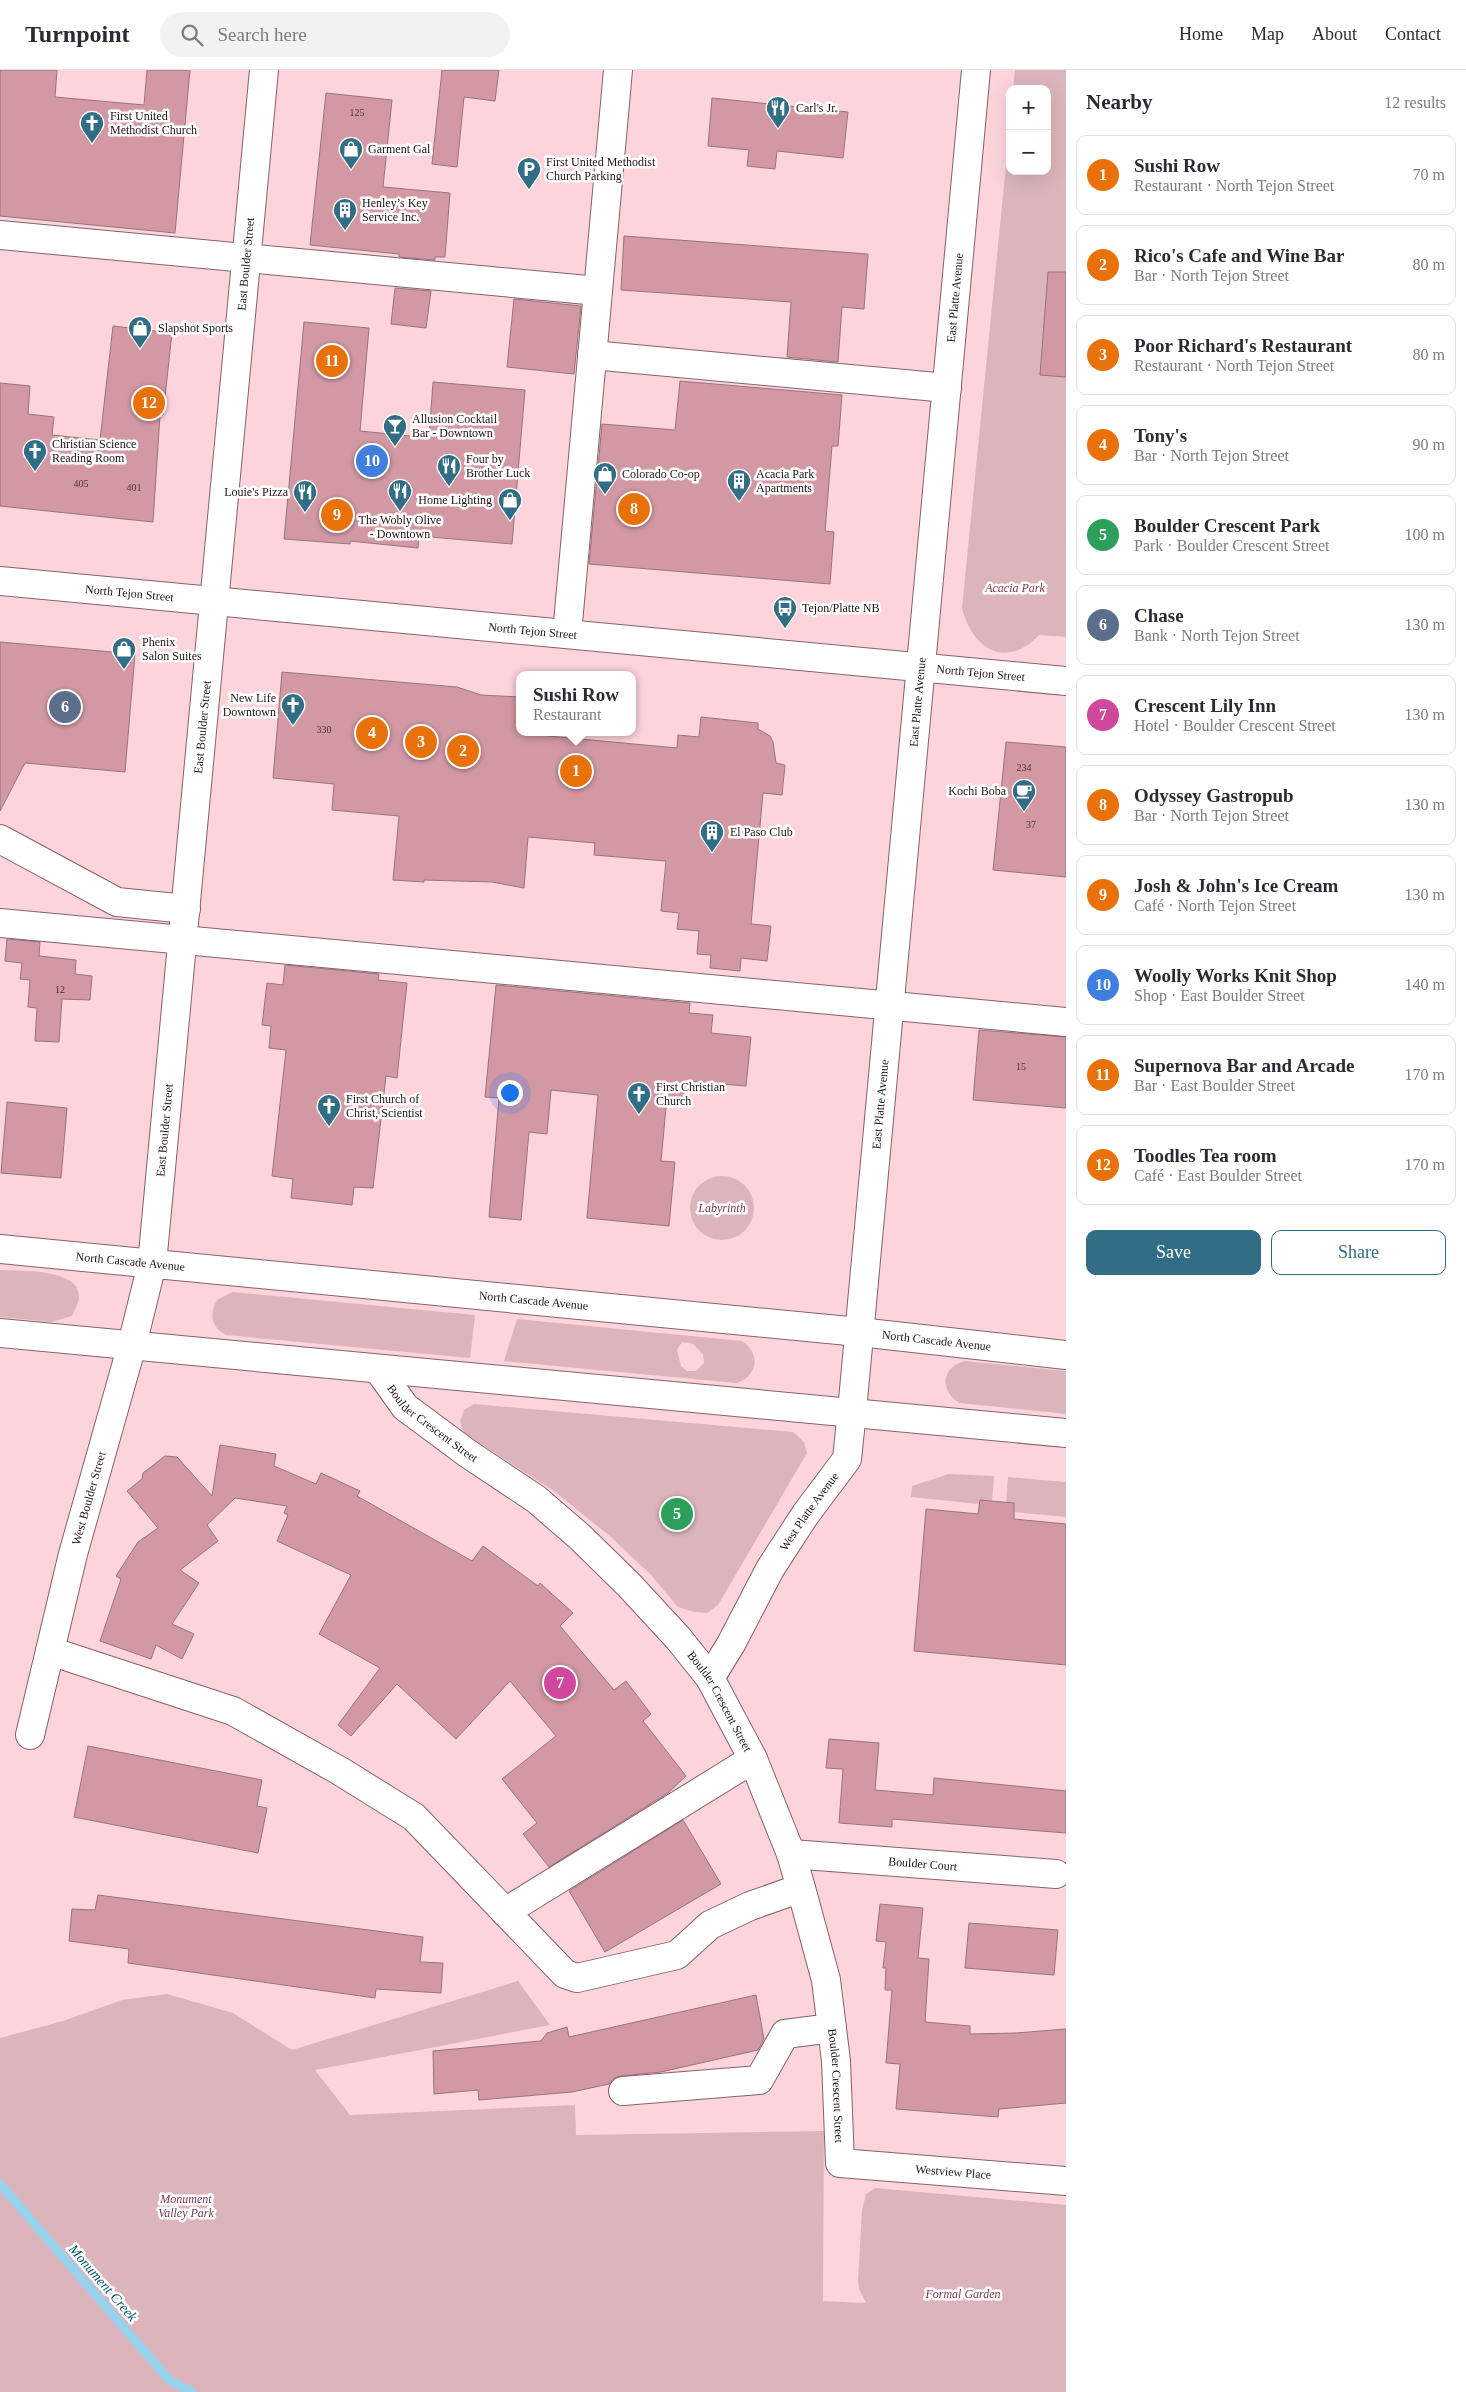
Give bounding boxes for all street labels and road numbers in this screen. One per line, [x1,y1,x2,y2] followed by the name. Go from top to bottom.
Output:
[234,216,257,311] street label: East Boulder Street
[944,252,966,343] street label: East Platte Avenue
[84,582,175,604] street label: North Tejon Street
[488,620,578,642] street label: North Tejon Street
[906,657,929,747] street label: East Platte Avenue
[936,662,1026,684] street label: North Tejon Street
[191,679,214,774] street label: East Boulder Street
[869,1059,891,1150] street label: East Platte Avenue
[153,1082,176,1177] street label: East Boulder Street
[75,1249,186,1274] street label: North Cascade Avenue
[478,1288,589,1313] street label: North Cascade Avenue
[881,1328,992,1354] street label: North Cascade Avenue
[384,1382,481,1466] street label: Boulder Crescent Street
[69,1449,109,1547] street label: West Boulder Street
[777,1470,842,1553] street label: West Platte Avenue
[684,1648,755,1755] street label: Boulder Crescent Street
[888,1854,958,1874] street label: Boulder Court
[825,2028,846,2144] street label: Boulder Crescent Street
[915,2162,992,2182] street label: Westview Place

